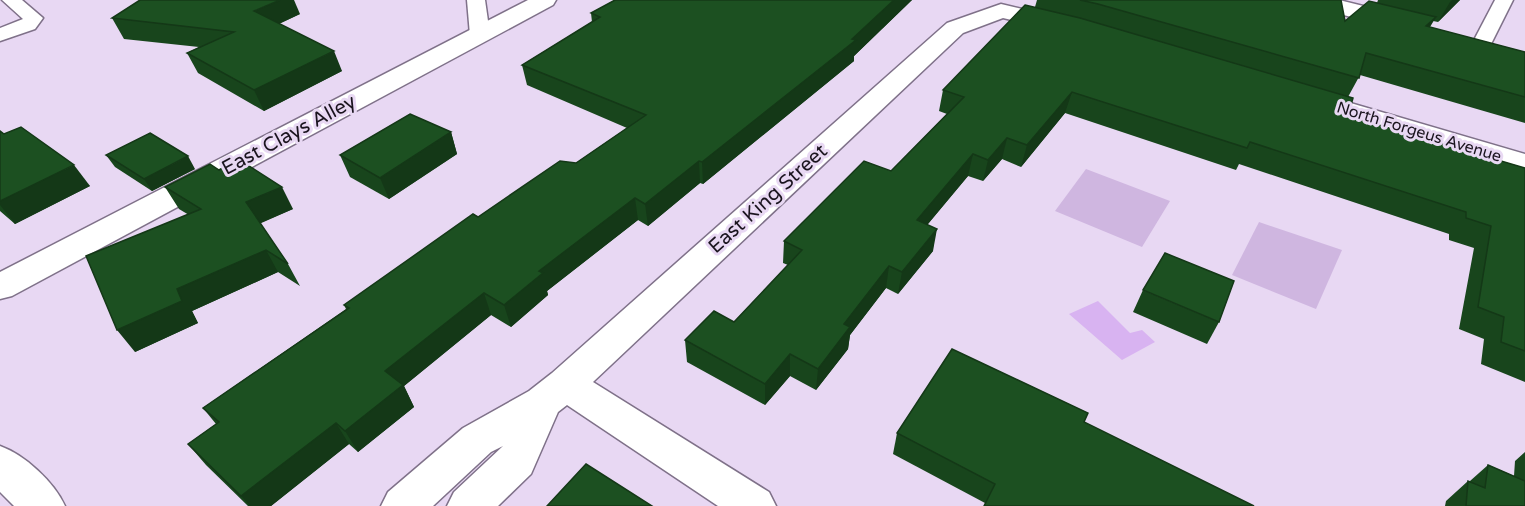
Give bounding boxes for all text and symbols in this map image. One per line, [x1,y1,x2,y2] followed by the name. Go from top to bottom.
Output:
[218,89,360,180] street label: East Clays Alley
[1334,97,1504,167] street label: North Forgeus Avenue
[704,139,833,259] street label: East King Street

